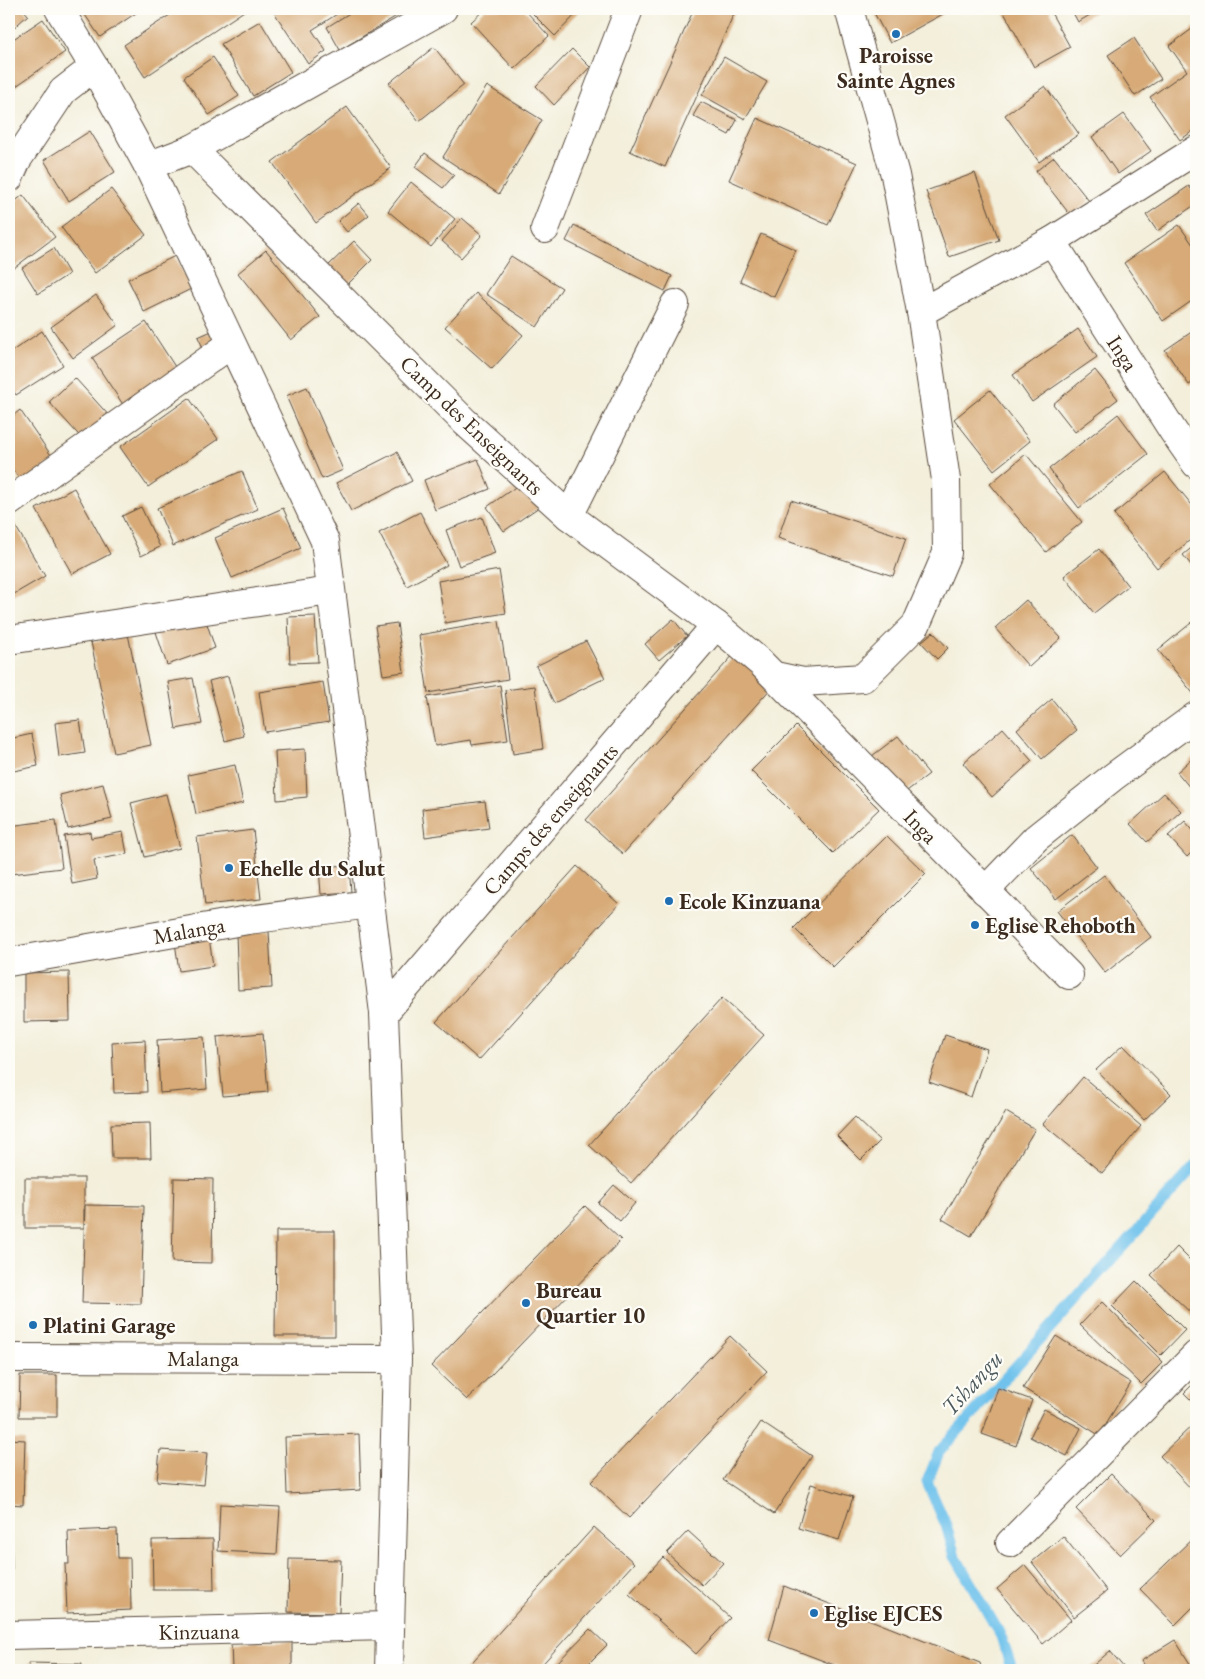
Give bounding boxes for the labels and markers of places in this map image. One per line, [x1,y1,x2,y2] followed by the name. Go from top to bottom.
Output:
[890,28,902,40] marker: Paroisse Sainte Agnes
[837,41,955,95] place label: Paroisse Sainte Agnes
[239,854,385,883] place label: Echelle du Salut
[223,862,235,874] marker: Echelle du Salut
[679,887,821,916] place label: Ecole Kinzuana
[663,895,675,907] marker: Ecole Kinzuana
[985,911,1136,940] place label: Eglise Rehoboth
[969,919,981,931] marker: Eglise Rehoboth
[536,1276,645,1330] place label: Bureau Quartier 10
[520,1297,532,1309] marker: Bureau Quartier 10
[43,1311,175,1340] place label: Platini Garage
[27,1319,39,1331] marker: Platini Garage
[824,1599,943,1628] place label: Eglise EJCES
[808,1607,820,1619] marker: Eglise EJCES

